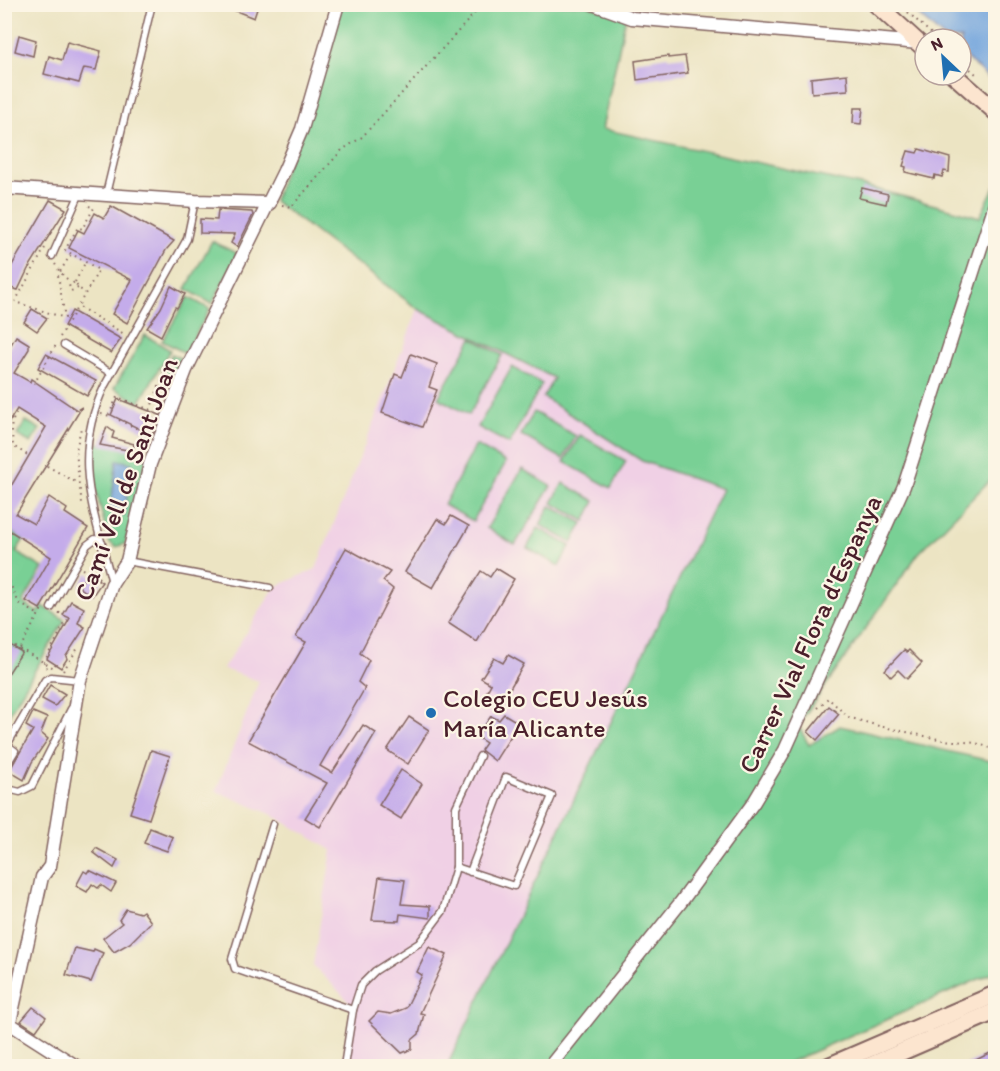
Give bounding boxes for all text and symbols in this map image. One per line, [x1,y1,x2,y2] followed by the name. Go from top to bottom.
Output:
[913,27,973,87] north arrow
[928,33,946,55] text: N
[67,353,185,605] street label: Camí Vell de Sant Joan
[731,490,889,778] street label: Carrer Vial Flora d'Espanya
[443,682,648,744] place label: Colegio CEU Jesús María Alicante
[424,706,438,720] marker: Colegio CEU Jesús María Alicante

